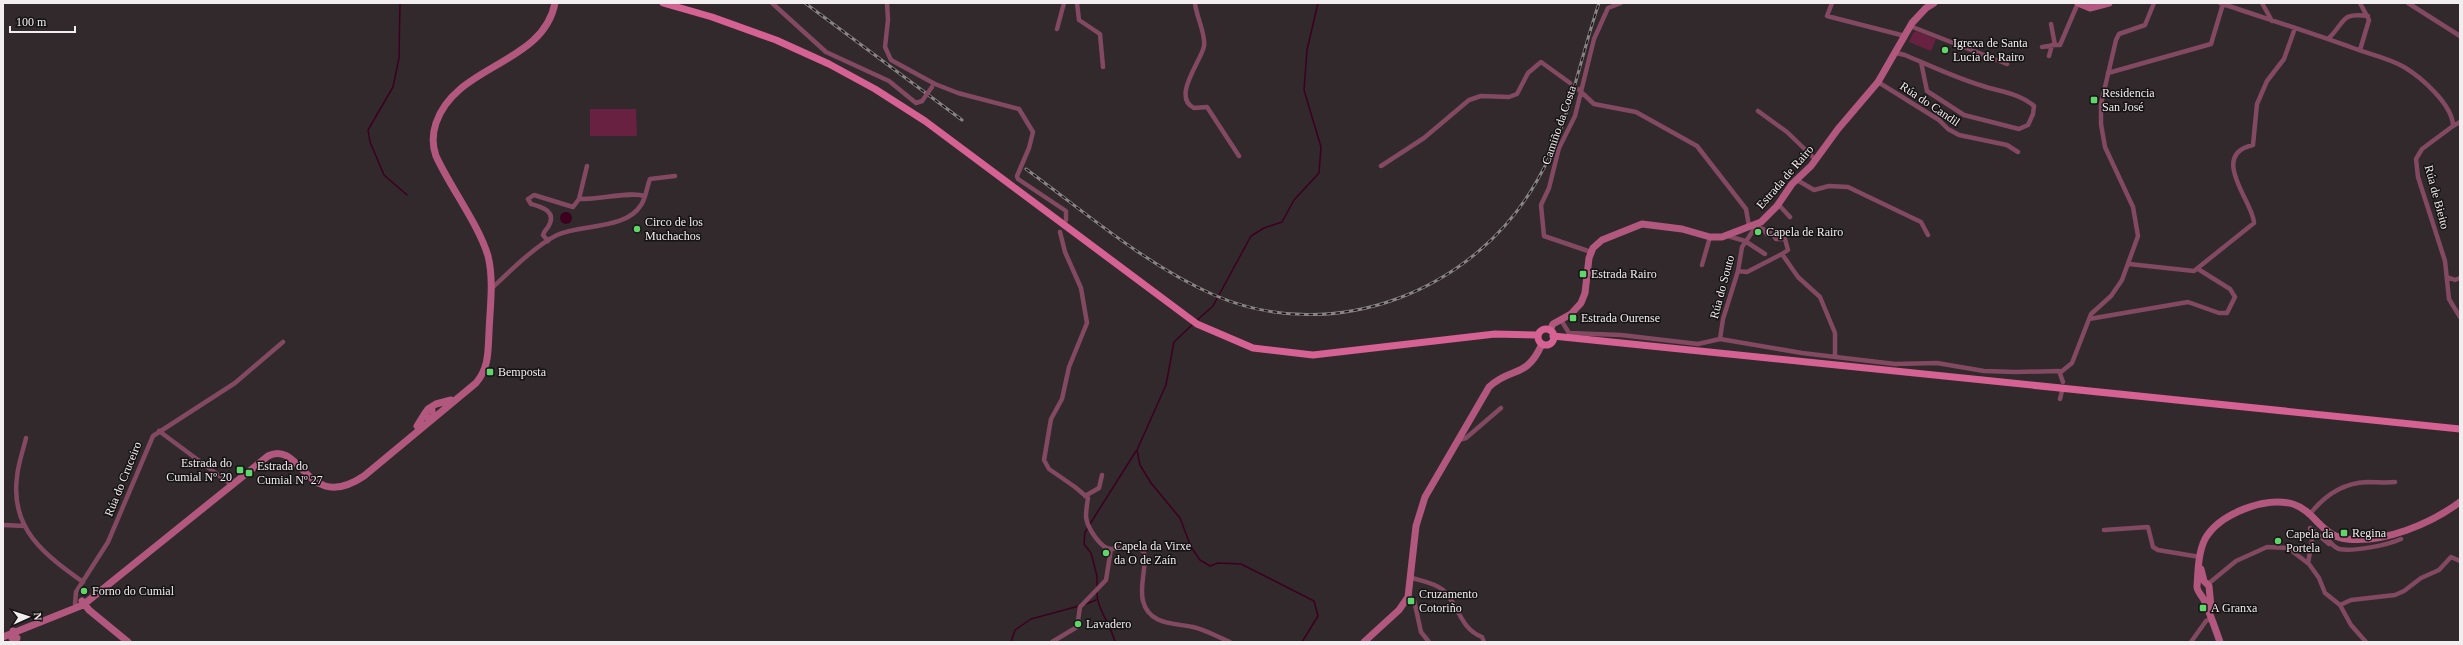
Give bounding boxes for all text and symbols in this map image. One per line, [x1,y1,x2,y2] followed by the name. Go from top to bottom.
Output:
[10,8,75,34] scale bar
[16,15,47,29] text: 100 m
[1953,36,2028,64] place label: Igrexa de Santa Lucía de Rairo
[1940,45,1950,55] marker: Igrexa de Santa Lucía de Rairo
[1897,79,1963,130] street label: Rúa do Candil
[1539,83,1579,166] street label: Camiño da Costa
[2102,86,2155,114] place label: Residencia San José
[2089,95,2099,105] marker: Residencia San José
[1753,142,1817,212] street label: Estrada de Rairo
[2422,163,2452,231] street label: Rúa de Bieito
[645,215,703,243] place label: Circo de los Muchachos
[632,224,642,234] marker: Circo de los Muchachos
[1766,225,1843,239] place label: Capela de Rairo
[1753,227,1763,237] marker: Capela de Rairo
[1707,254,1737,320] street label: Rúa do Souto
[1591,267,1657,281] place label: Estrada Rairo
[1578,269,1588,279] marker: Estrada Rairo
[1581,311,1660,325] place label: Estrada Ourense
[1568,313,1578,323] marker: Estrada Ourense
[498,365,547,379] place label: Bemposta
[485,367,495,377] marker: Bemposta
[102,440,144,518] street label: Rúa do Cruceiro
[166,456,232,484] place label: Estrada do Cumial Nº 20
[257,459,323,487] place label: Estrada do Cumial Nº 27
[235,465,245,475] marker: Estrada do Cumial Nº 20
[244,468,254,478] marker: Estrada do Cumial Nº 27
[2352,526,2387,540] place label: Regina
[2286,527,2334,555] place label: Capela da Portela
[2339,528,2349,538] marker: Regina
[2273,536,2283,546] marker: Capela da Portela
[1114,539,1191,567] place label: Capela da Virxe da O de Zaín
[1101,548,1111,558] marker: Capela da Virxe da O de Zaín
[92,584,175,598] place label: Forno do Cumial
[79,586,89,596] marker: Forno do Cumial
[1419,587,1478,615] place label: Cruzamento Cotoriño
[1406,596,1416,606] marker: Cruzamento Cotoriño
[8,597,48,637] north arrow
[2211,601,2258,615] place label: A Granxa
[2198,603,2208,613] marker: A Granxa
[32,612,44,621] text: N
[1086,617,1131,631] place label: Lavadero
[1073,619,1083,629] marker: Lavadero

